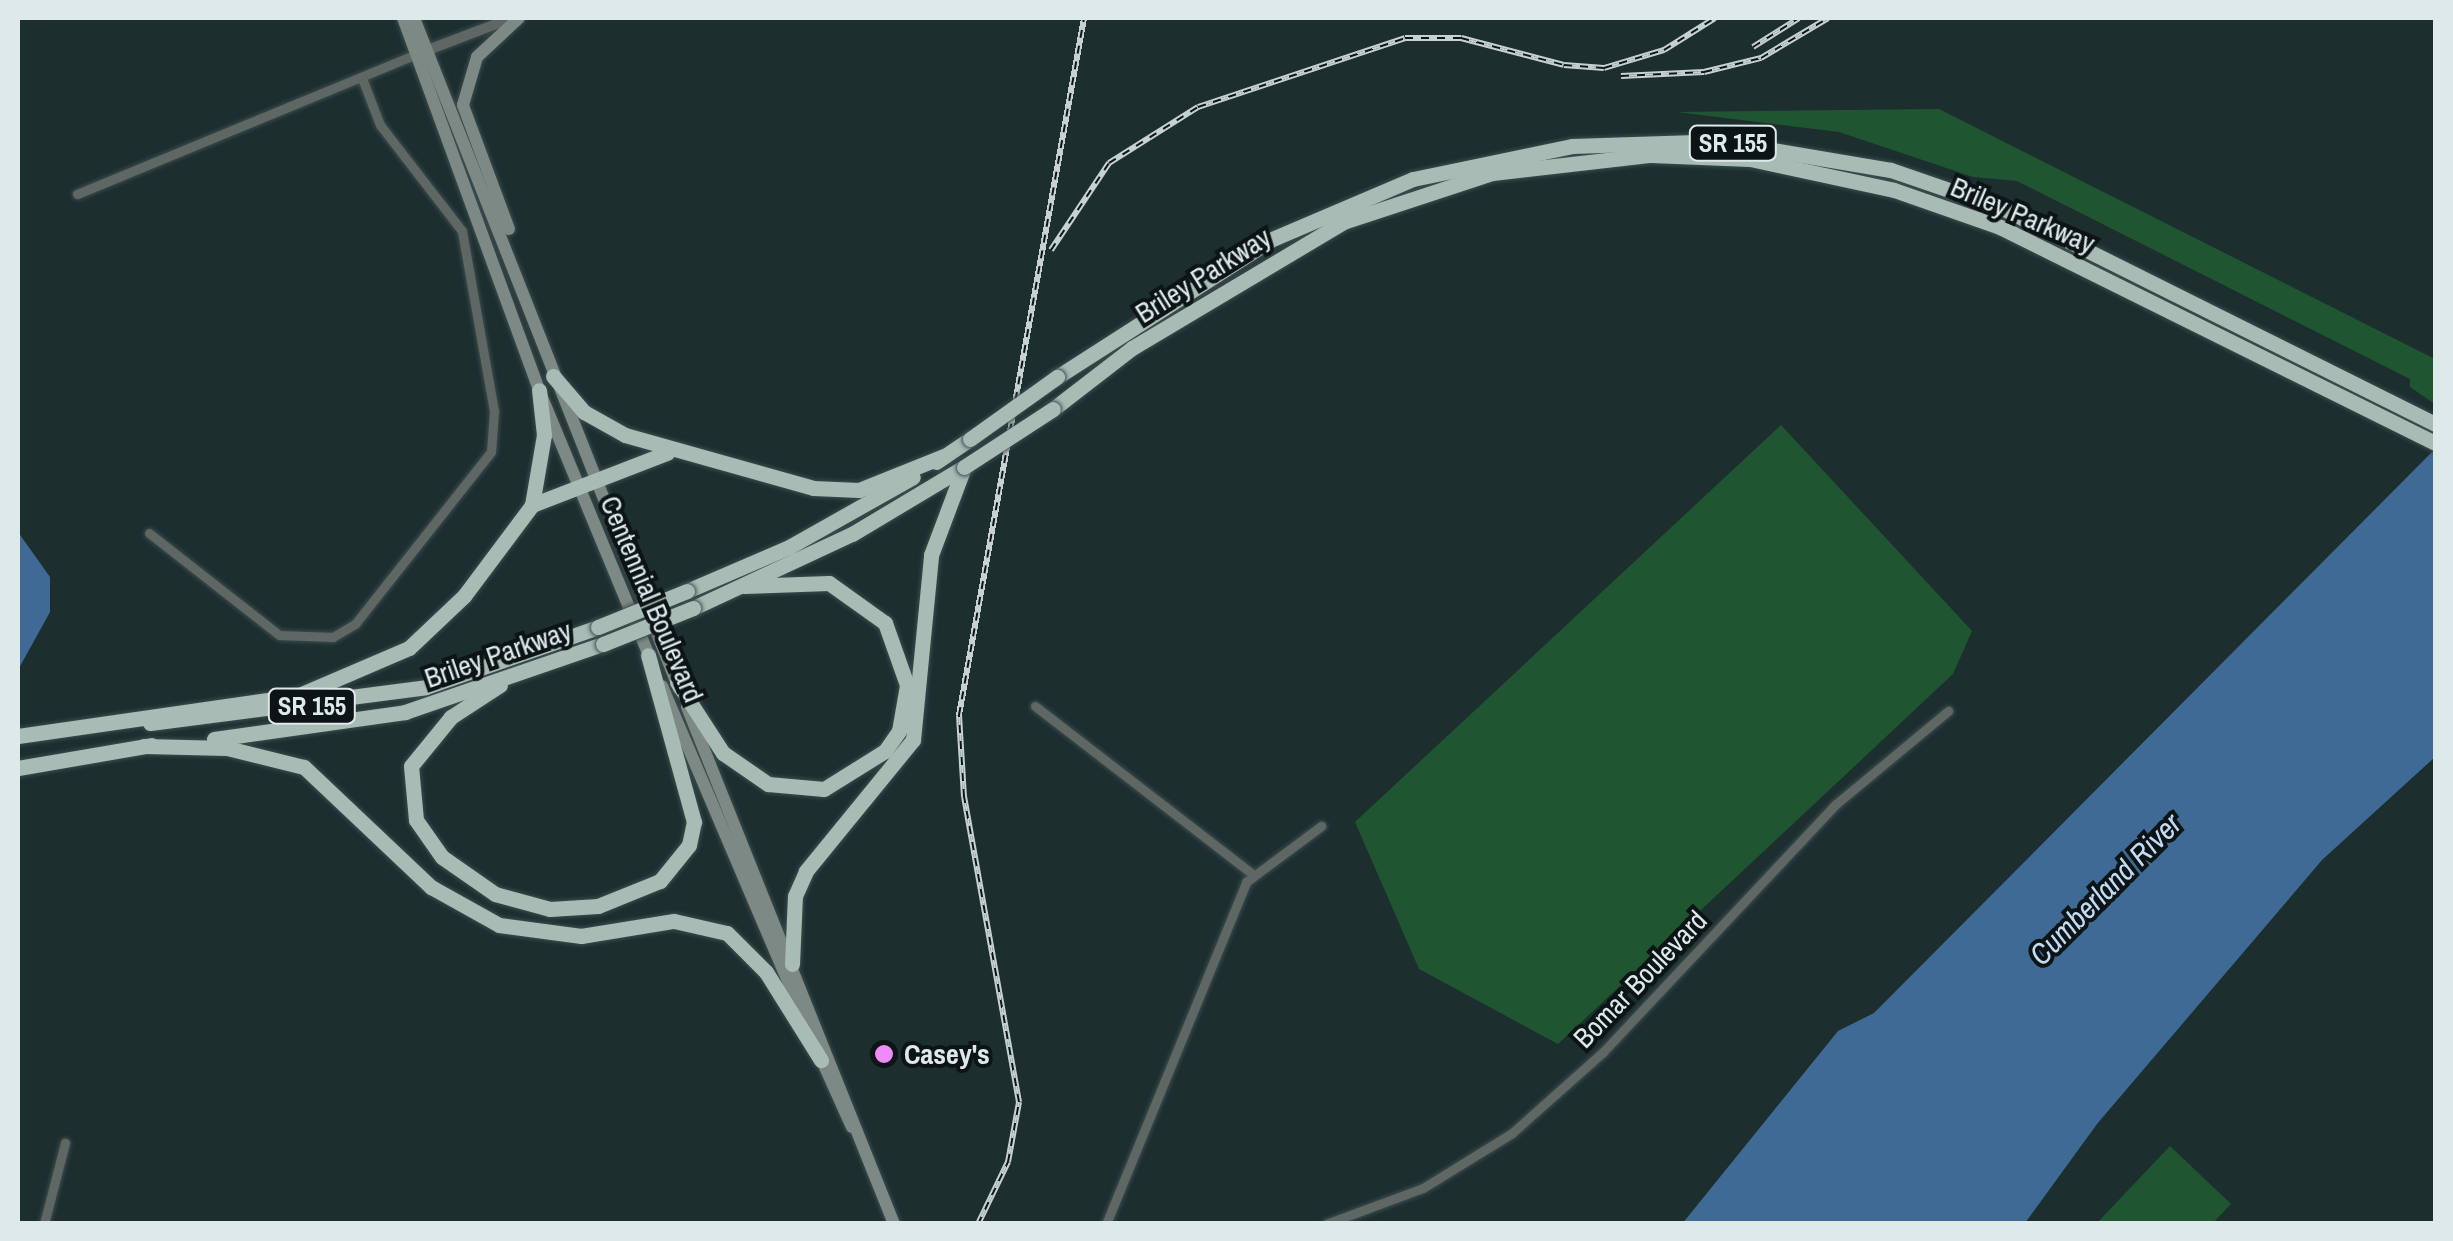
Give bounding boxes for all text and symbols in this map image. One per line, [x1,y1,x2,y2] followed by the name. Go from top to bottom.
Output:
[1688,123,1778,163] road number: SR 155
[1946,170,2100,260] street label: Briley Parkway
[1129,220,1277,330] street label: Briley Parkway
[593,491,711,707] street label: Centennial Boulevard
[420,613,576,695] street label: Briley Parkway
[267,686,357,726] road number: SR 155
[2022,806,2188,972] water label: Cumberland River
[1566,904,1714,1054] street label: Bomar Boulevard
[904,1037,990,1071] place label: Casey's
[873,1043,895,1065] marker: Casey's

